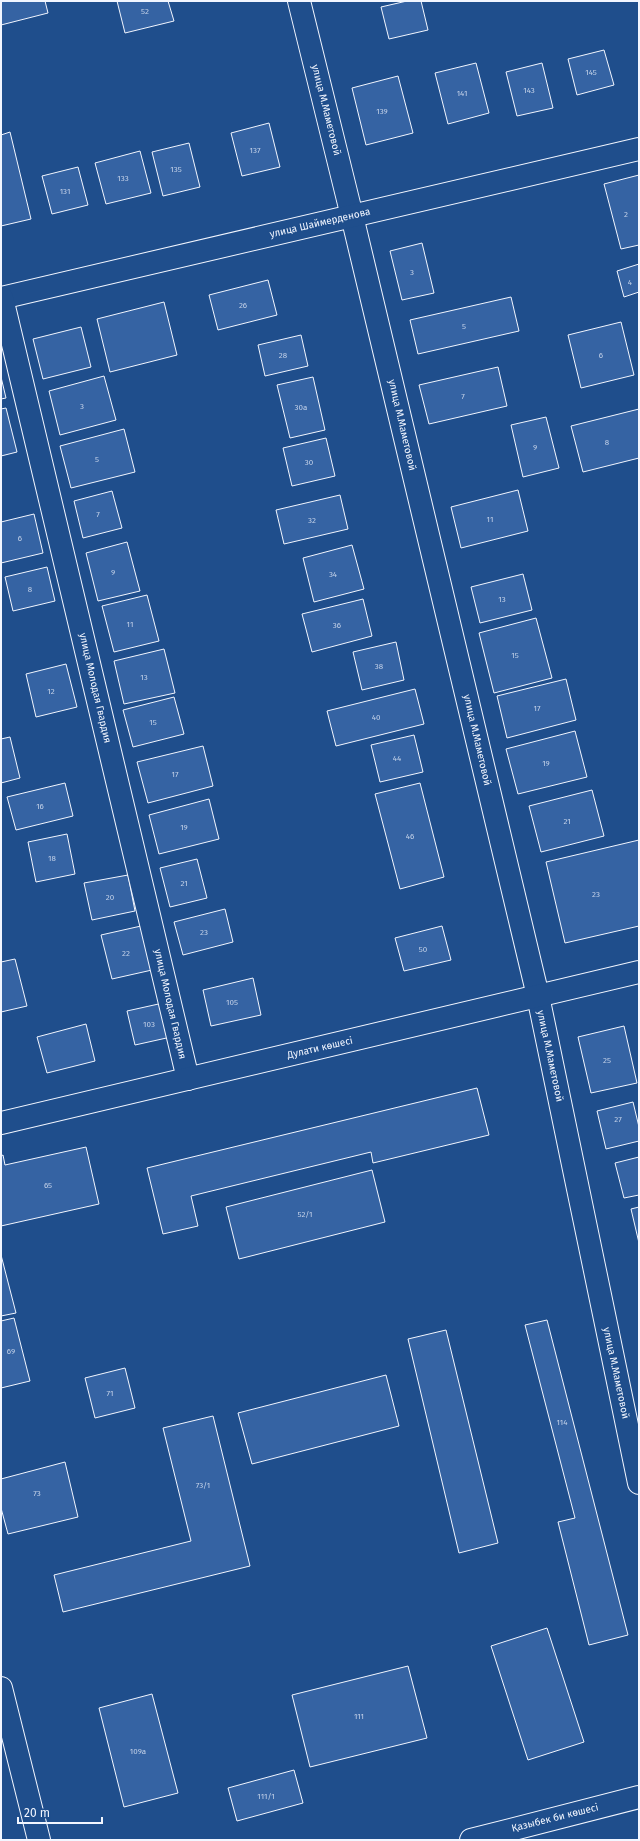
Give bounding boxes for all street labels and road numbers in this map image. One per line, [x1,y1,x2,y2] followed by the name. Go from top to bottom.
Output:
[309,63,343,157] street label: улица М.Маметовой
[268,206,372,240] street label: улица Шаймерденова
[386,378,418,472] street label: улица М.Маметовой
[76,632,114,744] street label: улица Молодая Гвардия
[461,693,493,787] street label: улица М.Маметовой
[151,948,189,1060] street label: улица Молодая Гвардия
[534,1009,566,1103] street label: улица М.Маметовой
[285,1034,354,1062] street label: Дулати көшесі
[600,1326,632,1420] street label: улица М.Маметовой
[510,1800,600,1835] street label: Қазыбек би көшесі

